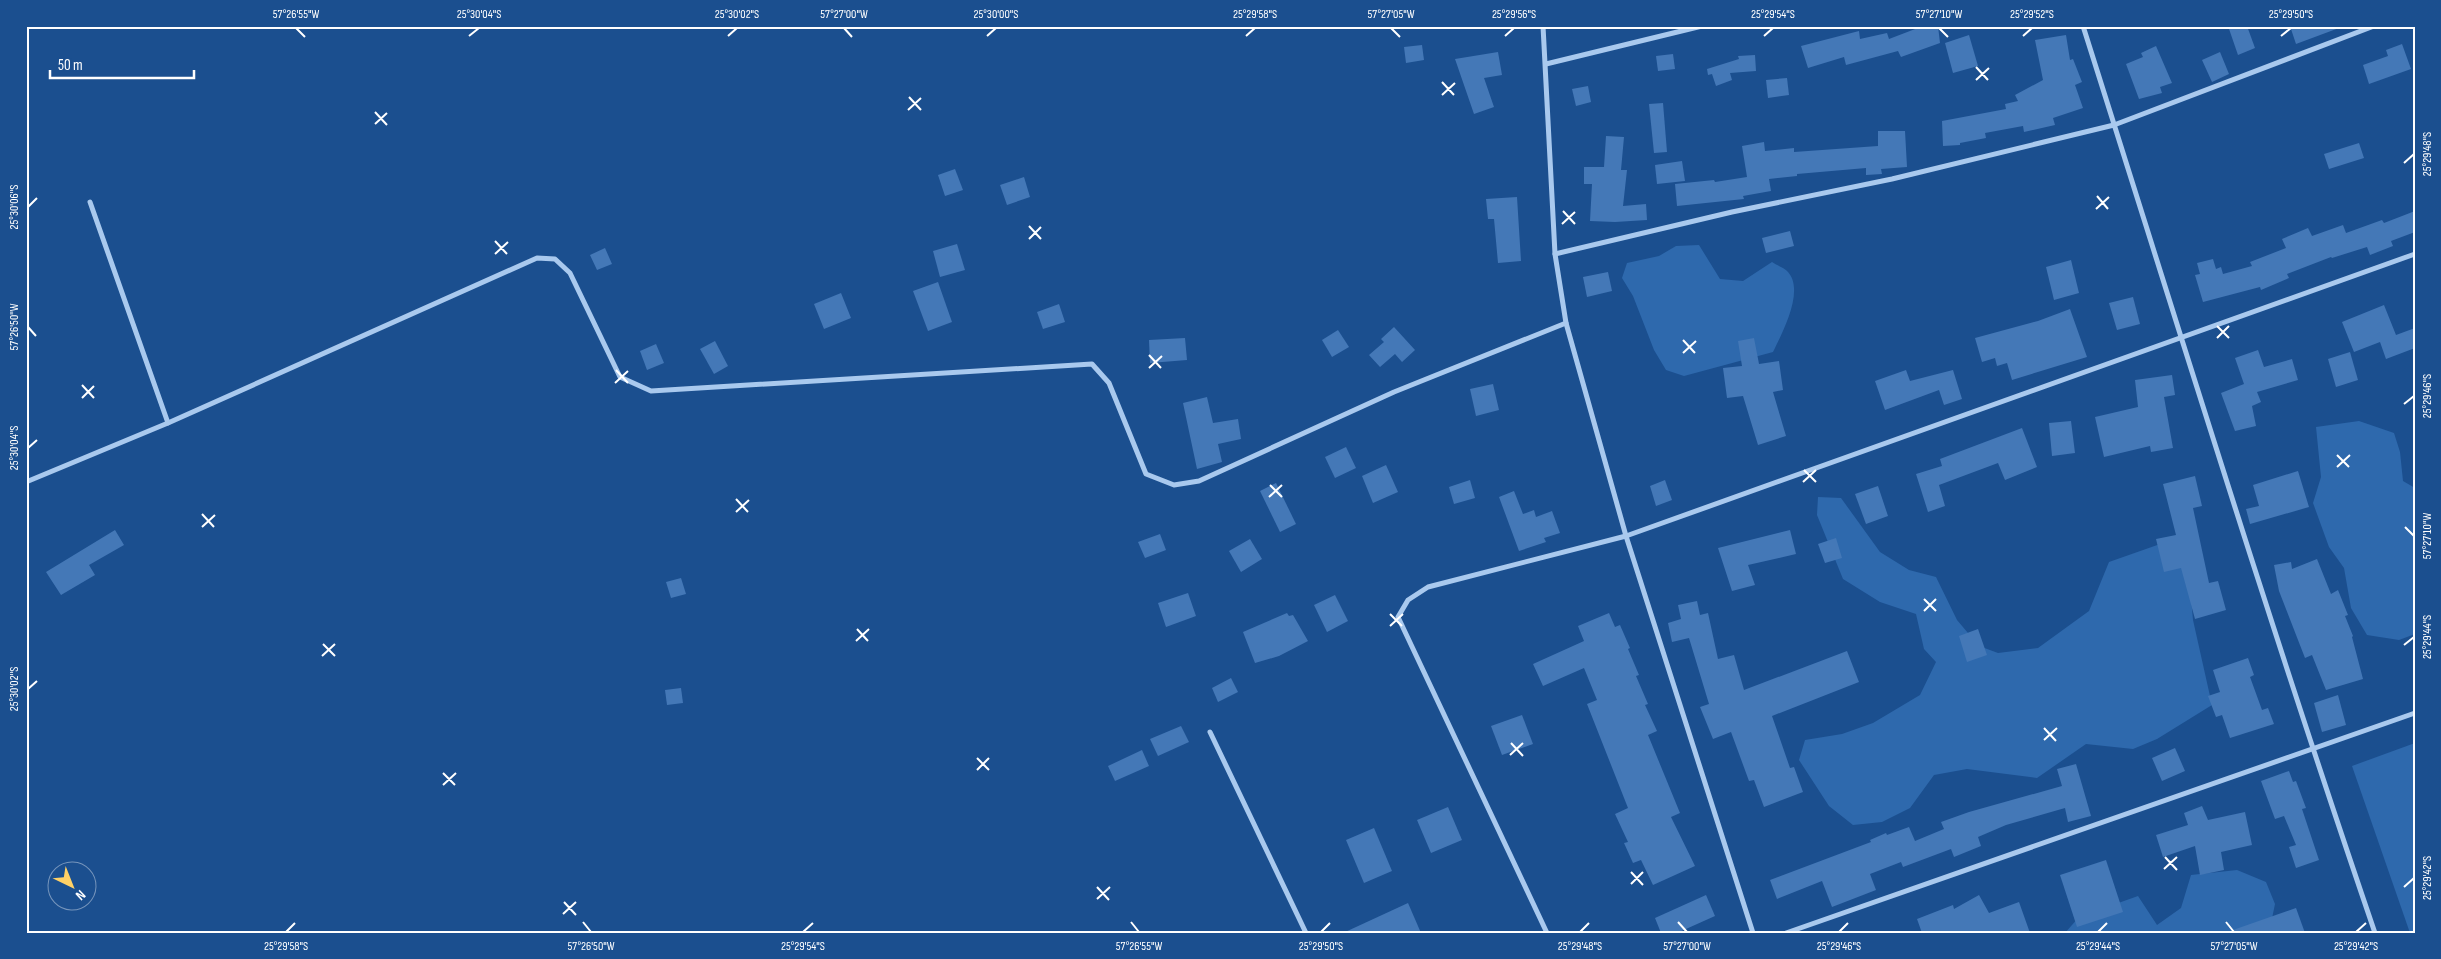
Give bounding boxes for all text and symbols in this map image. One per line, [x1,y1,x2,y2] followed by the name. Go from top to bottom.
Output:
[273,7,319,22] text: 57°26'55"W
[457,7,501,22] text: 25°30'04"S
[715,7,759,22] text: 25°30'02"S
[820,7,868,22] text: 57°27'00"W
[974,7,1018,22] text: 25°30'00"S
[1233,7,1277,22] text: 25°29'58"S
[1367,7,1415,22] text: 57°27'05"W
[1492,7,1536,22] text: 25°29'56"S
[1751,7,1795,22] text: 25°29'54"S
[1916,7,1962,22] text: 57°27'10"W
[2010,7,2054,22] text: 25°29'52"S
[2269,7,2313,22] text: 25°29'50"S
[50,48,194,80] scale bar
[58,56,83,75] text: 50 m
[2420,132,2435,176] text: 25°29'48"S
[7,185,22,229] text: 25°30'06"S
[7,303,22,351] text: 57°26'50"W
[2420,374,2435,418] text: 25°29'46"S
[7,426,22,470] text: 25°30'04"S
[2420,513,2435,559] text: 57°27'10"W
[2420,615,2435,659] text: 25°29'44"S
[7,667,22,711] text: 25°30'02"S
[2420,856,2435,900] text: 25°29'42"S
[48,862,98,912] north arrow
[72,886,89,904] text: N
[264,939,308,954] text: 25°29'58"S
[567,939,615,954] text: 57°26'50"W
[781,939,825,954] text: 25°29'54"S
[1116,939,1162,954] text: 57°26'55"W
[1299,939,1343,954] text: 25°29'50"S
[1558,939,1602,954] text: 25°29'48"S
[1663,939,1711,954] text: 57°27'00"W
[1817,939,1861,954] text: 25°29'46"S
[2076,939,2120,954] text: 25°29'44"S
[2210,939,2258,954] text: 57°27'05"W
[2334,939,2378,954] text: 25°29'42"S

